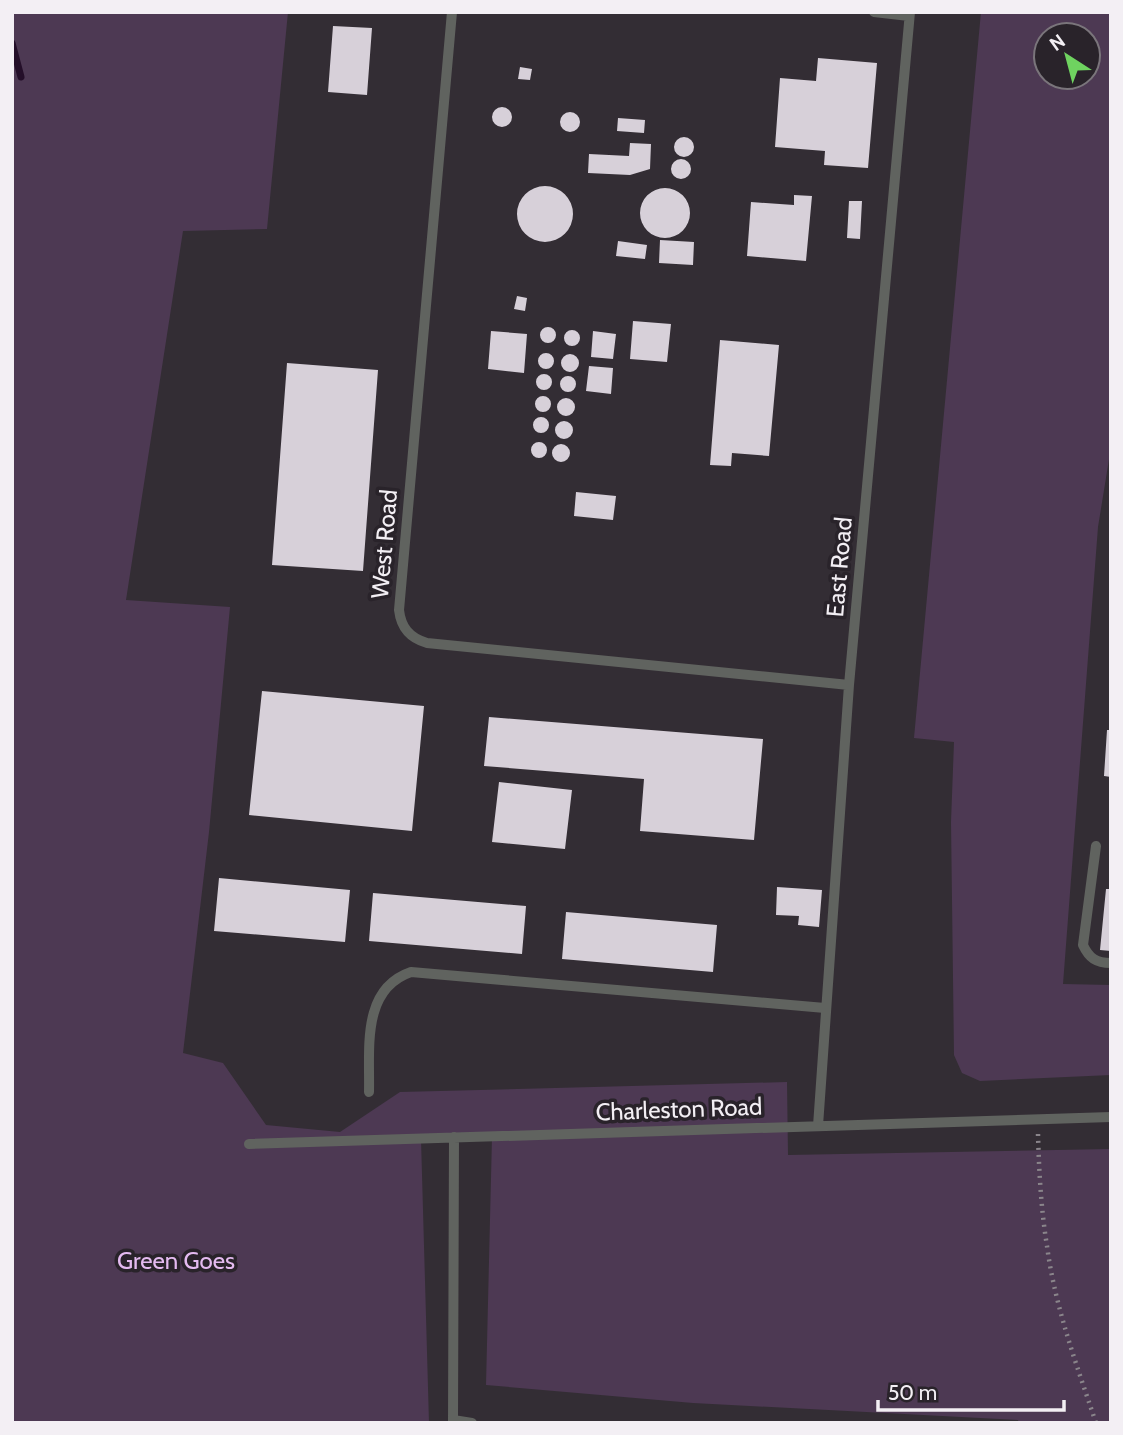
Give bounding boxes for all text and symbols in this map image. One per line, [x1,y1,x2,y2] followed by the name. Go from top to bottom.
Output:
[1032,21,1102,91] north arrow
[1045,29,1069,56] text: N
[365,488,403,600] street label: West Road
[820,516,858,618] street label: East Road
[595,1092,763,1126] street label: Charleston Road
[117,1246,235,1275] park label: Green Goes
[878,1368,1064,1412] scale bar
[888,1380,937,1405] text: 50 m

